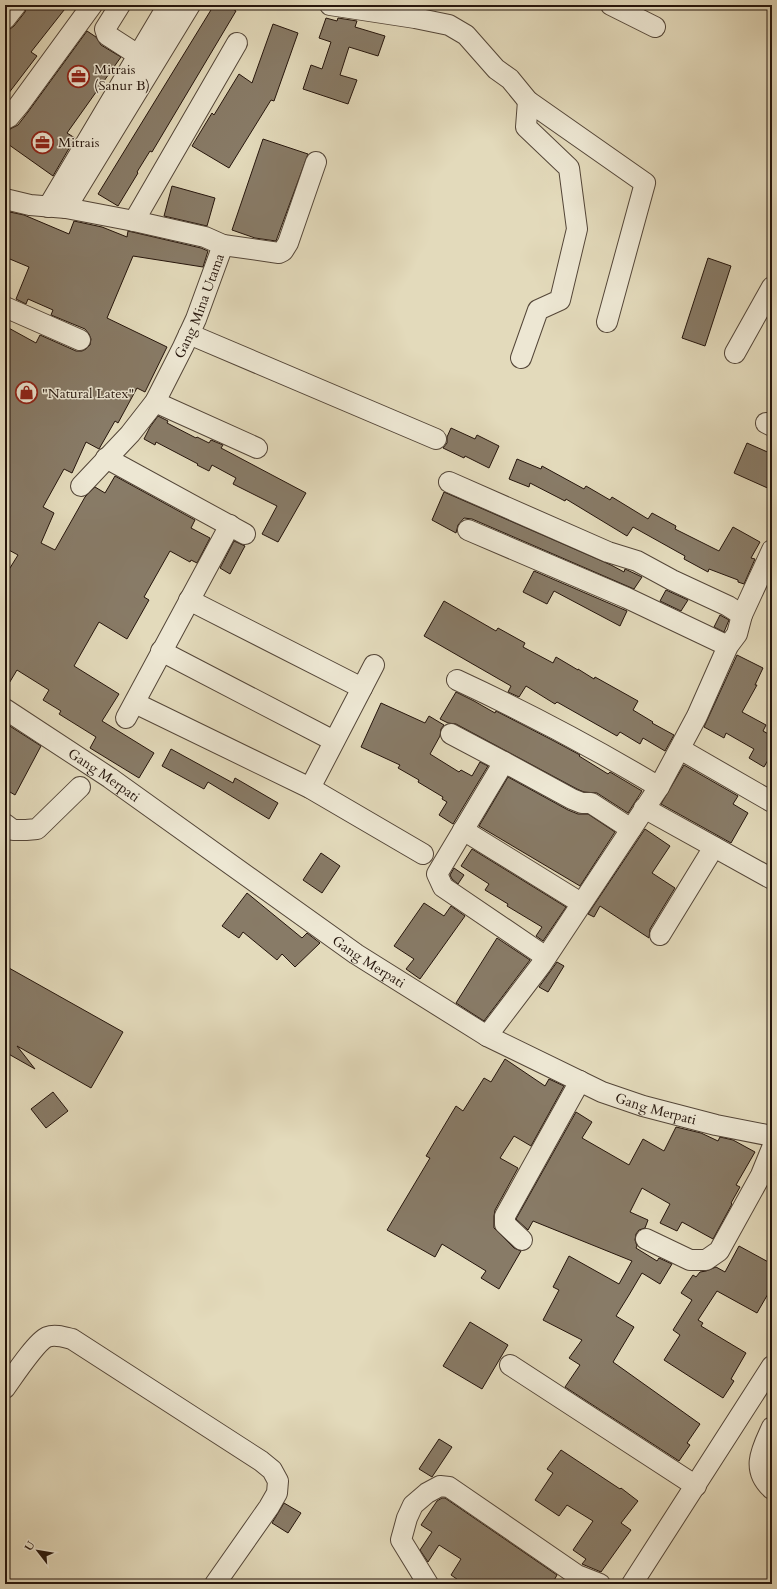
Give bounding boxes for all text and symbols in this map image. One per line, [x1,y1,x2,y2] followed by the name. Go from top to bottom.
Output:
[94,60,150,95] place label: Mitrais (Sanur B)
[65,64,91,90] office icon: Mitrais (Sanur B)
[30,129,56,155] office icon: Mitrais
[58,133,100,152] place label: Mitrais
[170,251,229,362] street label: Gang Mina Utama
[13,380,39,406] shop icon: "Natural Latex"
[42,384,134,403] place label: "Natural Latex"
[64,744,144,807] street label: Gang Merpati
[328,931,409,993] street label: Gang Merpati
[613,1088,698,1129] street label: Gang Merpati
[18,1531,58,1571] north arrow
[21,1538,39,1554] text: U

